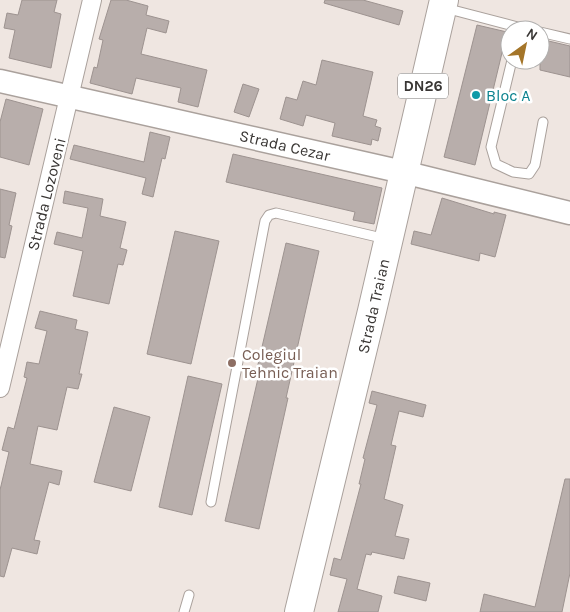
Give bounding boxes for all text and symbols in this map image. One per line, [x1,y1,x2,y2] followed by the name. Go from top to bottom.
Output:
[500,20,550,70] north arrow
[523,25,541,44] text: N
[398,74,448,98] road number: DN26
[486,86,530,105] place label: Bloc A
[470,89,482,101] marker: Bloc A
[238,126,332,165] street label: Strada Cezar
[23,136,70,253] street label: Strada Lozoveni
[353,257,394,356] street label: Strada Traian
[242,345,338,382] place label: Colegiul Tehnic Traian
[226,357,238,369] marker: Colegiul Tehnic Traian

